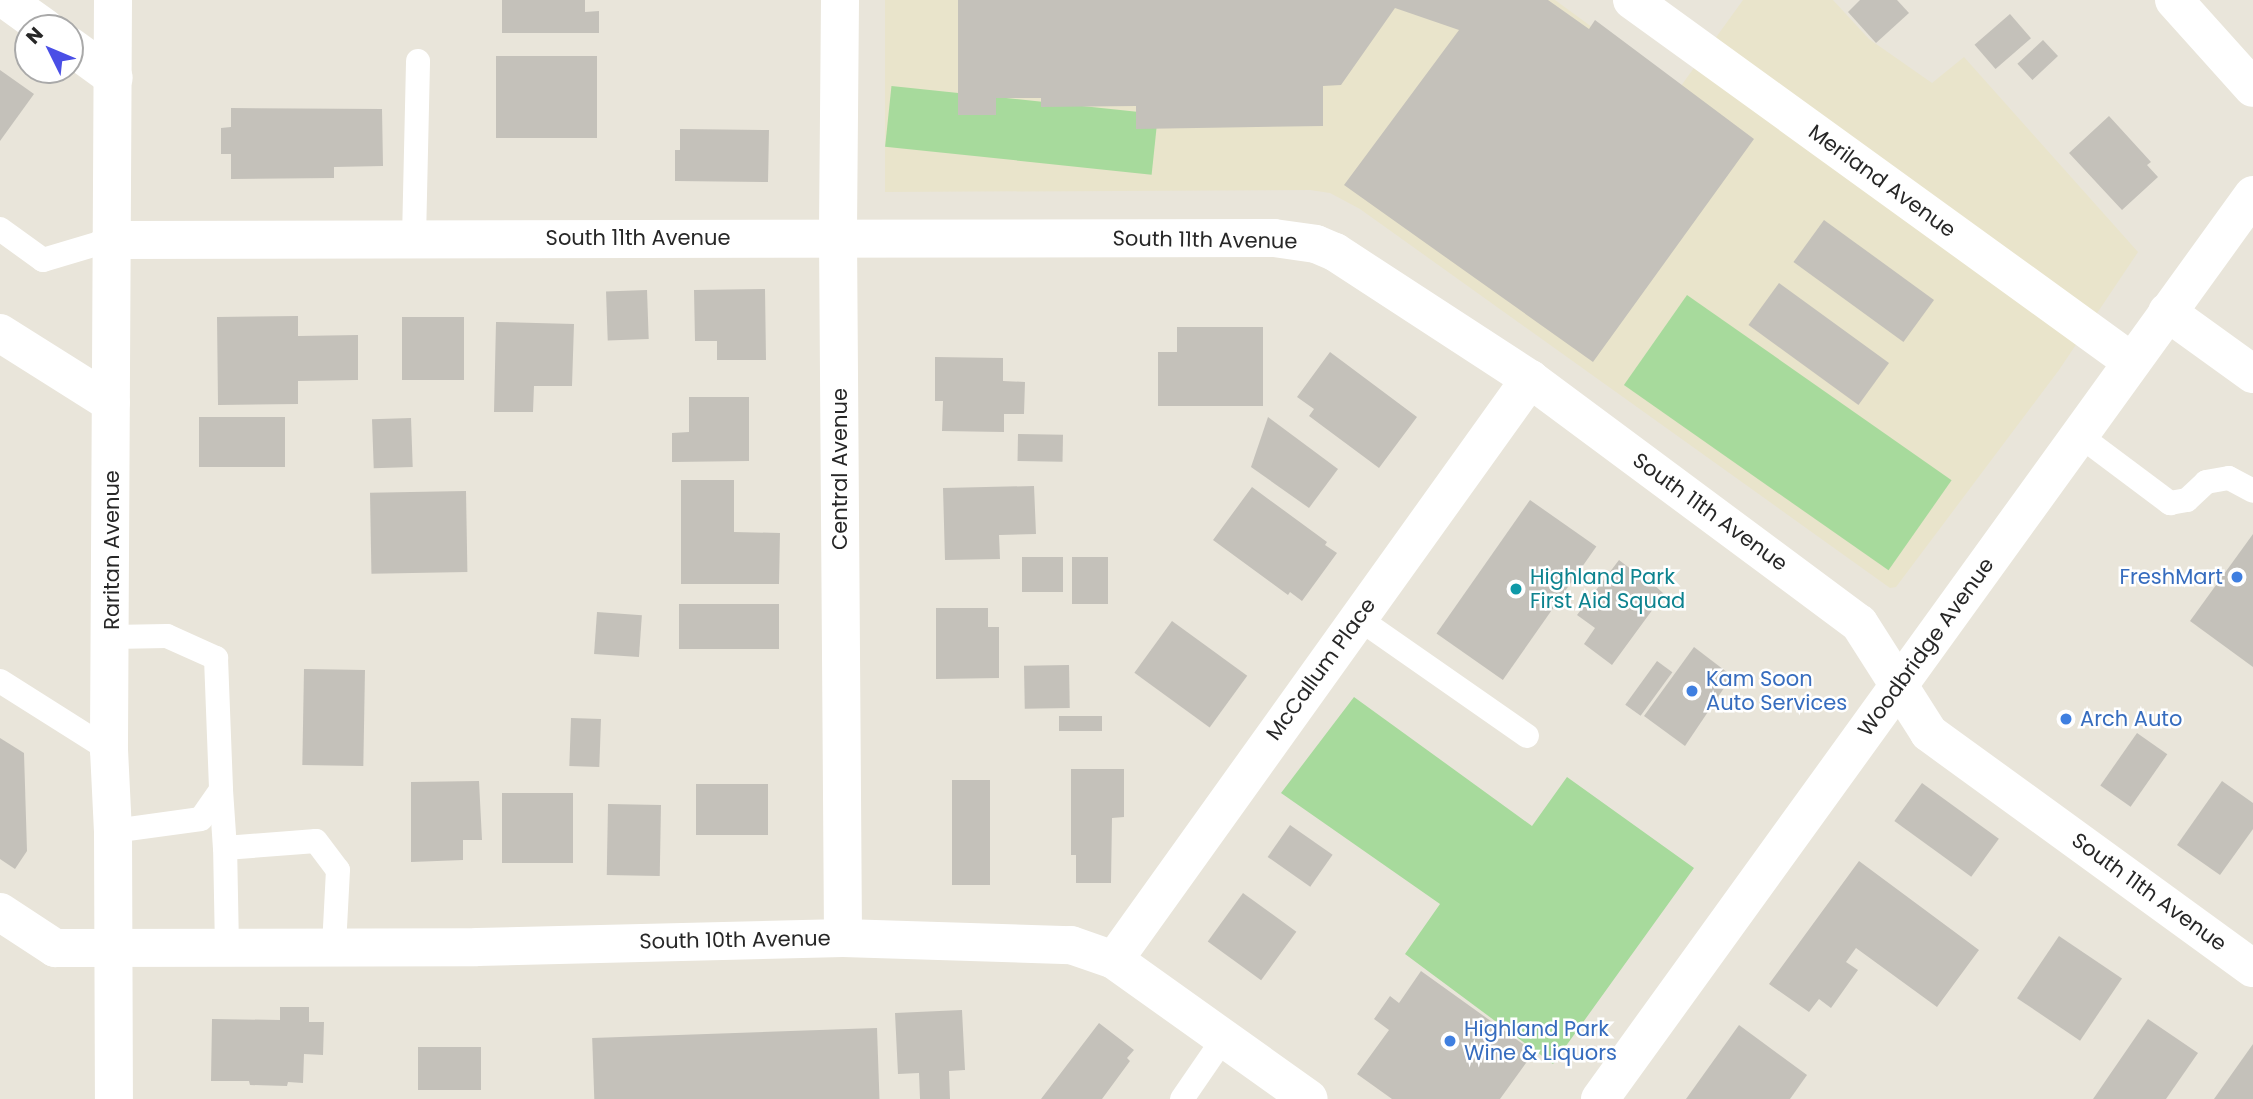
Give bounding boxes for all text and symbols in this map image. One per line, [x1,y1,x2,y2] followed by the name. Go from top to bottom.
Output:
[14,14,84,84] north arrow
[20,21,49,50] text: N
[1804,119,1960,243] street label: Meriland Avenue
[546,225,730,251] street label: South 11th Avenue
[1112,226,1298,254] street label: South 11th Avenue
[827,388,853,550] street label: Central Avenue
[1628,447,1792,577] street label: South 11th Avenue
[99,470,125,630] street label: Raritan Avenue
[1853,553,1999,741] street label: Woodbridge Avenue
[1530,564,1685,614] place label: Highland Park First Aid Squad
[2119,564,2223,590] place label: FreshMart
[2229,569,2245,585] marker: FreshMart
[1508,581,1524,597] marker: Highland Park First Aid Squad
[1261,593,1381,745] street label: McCallum Place
[1706,666,1847,716] place label: Kam Soon Auto Services
[1684,683,1700,699] marker: Kam Soon Auto Services
[2080,706,2182,732] place label: Arch Auto
[2058,711,2074,727] marker: Arch Auto
[2067,827,2231,957] street label: South 11th Avenue
[639,926,831,954] street label: South 10th Avenue
[1464,1016,1617,1066] place label: Highland Park Wine & Liquors
[1442,1033,1458,1049] marker: Highland Park Wine & Liquors

